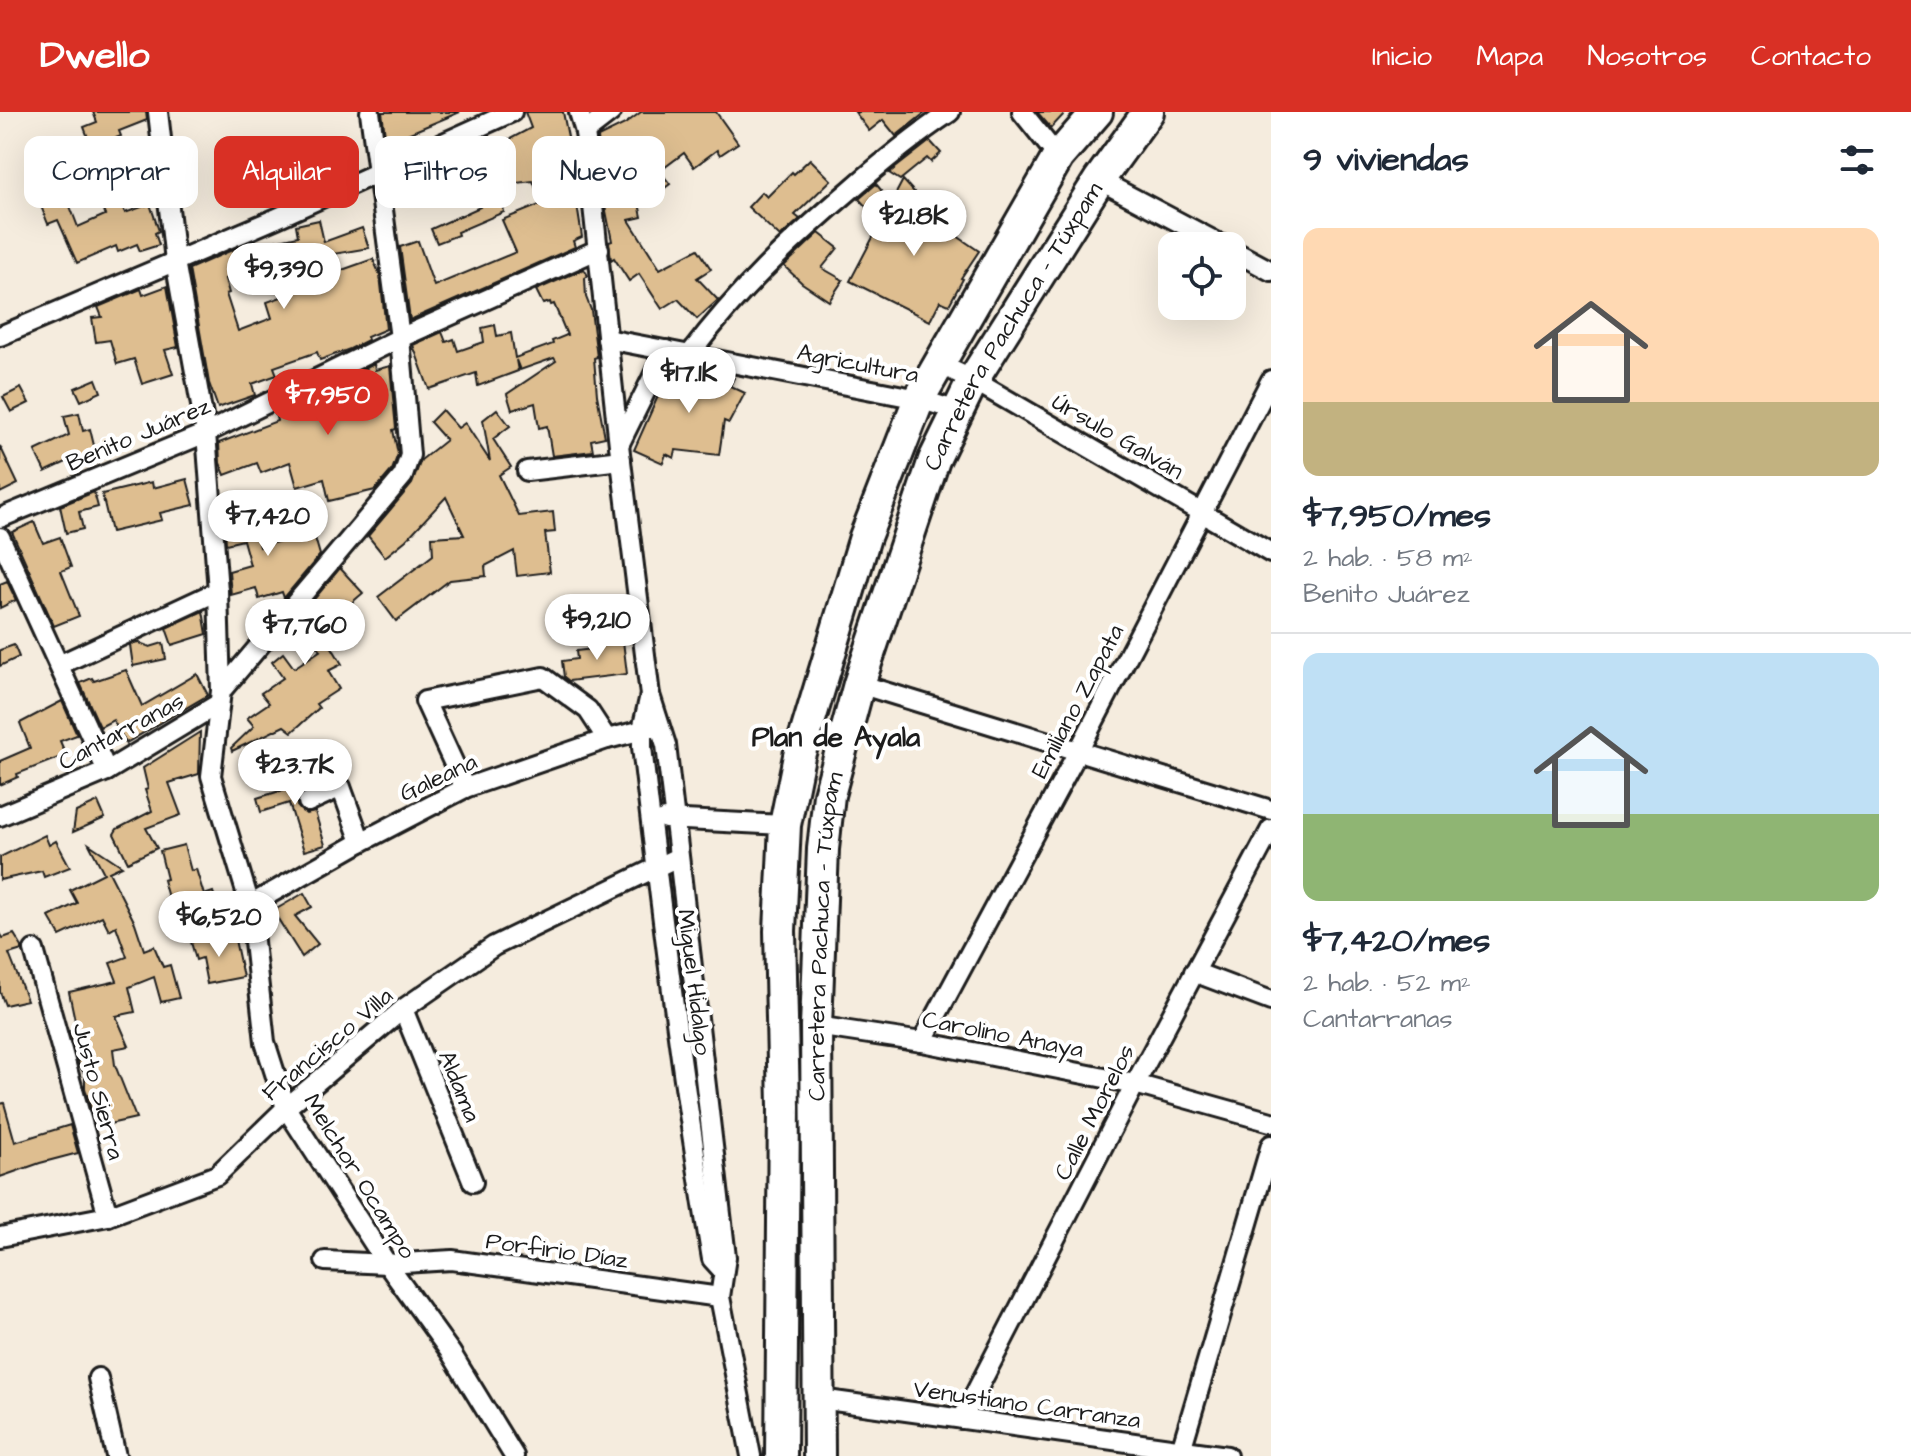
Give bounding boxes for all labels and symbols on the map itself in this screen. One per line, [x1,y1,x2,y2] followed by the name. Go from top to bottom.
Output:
[916,175,1112,475] street label: Carretera Pachuca - Túxpam
[849,190,979,258] pin: $21.8K
[219,243,349,311] pin: $9,390
[794,336,921,393] street label: Agricultura
[624,347,754,415] pin: $17.1K
[263,369,393,437] pin: $7,950
[1045,385,1190,488] street label: Úrsulo Galván
[61,389,216,481] street label: Benito Juárez
[203,490,333,558] pin: $7,420
[532,594,662,662] pin: $9,210
[240,599,370,667] pin: $7,760
[1023,619,1133,784] street label: Emiliano Zapata
[53,684,190,779] street label: Cantarranas
[752,718,921,760] district label: Plan de Ayala
[230,739,360,807] pin: $23.7K
[394,745,483,811] street label: Galeana
[800,768,853,1101] street label: Carretera Pachuca - Túxpam
[154,891,284,959] pin: $6,520
[667,907,720,1058] street label: Miguel Hidalgo
[255,980,400,1110] street label: Francisco Villa
[919,1003,1086,1068] street label: Carolino Anaya
[63,1019,133,1164] street label: Justo Sierra
[1046,1039,1144,1186] street label: Calle Morelos
[429,1045,489,1127] street label: Aldama
[295,1087,424,1266] street label: Melchor Ocampo
[484,1224,630,1278] street label: Porfirio Díaz
[911,1372,1143,1438] street label: Venustiano Carranza

